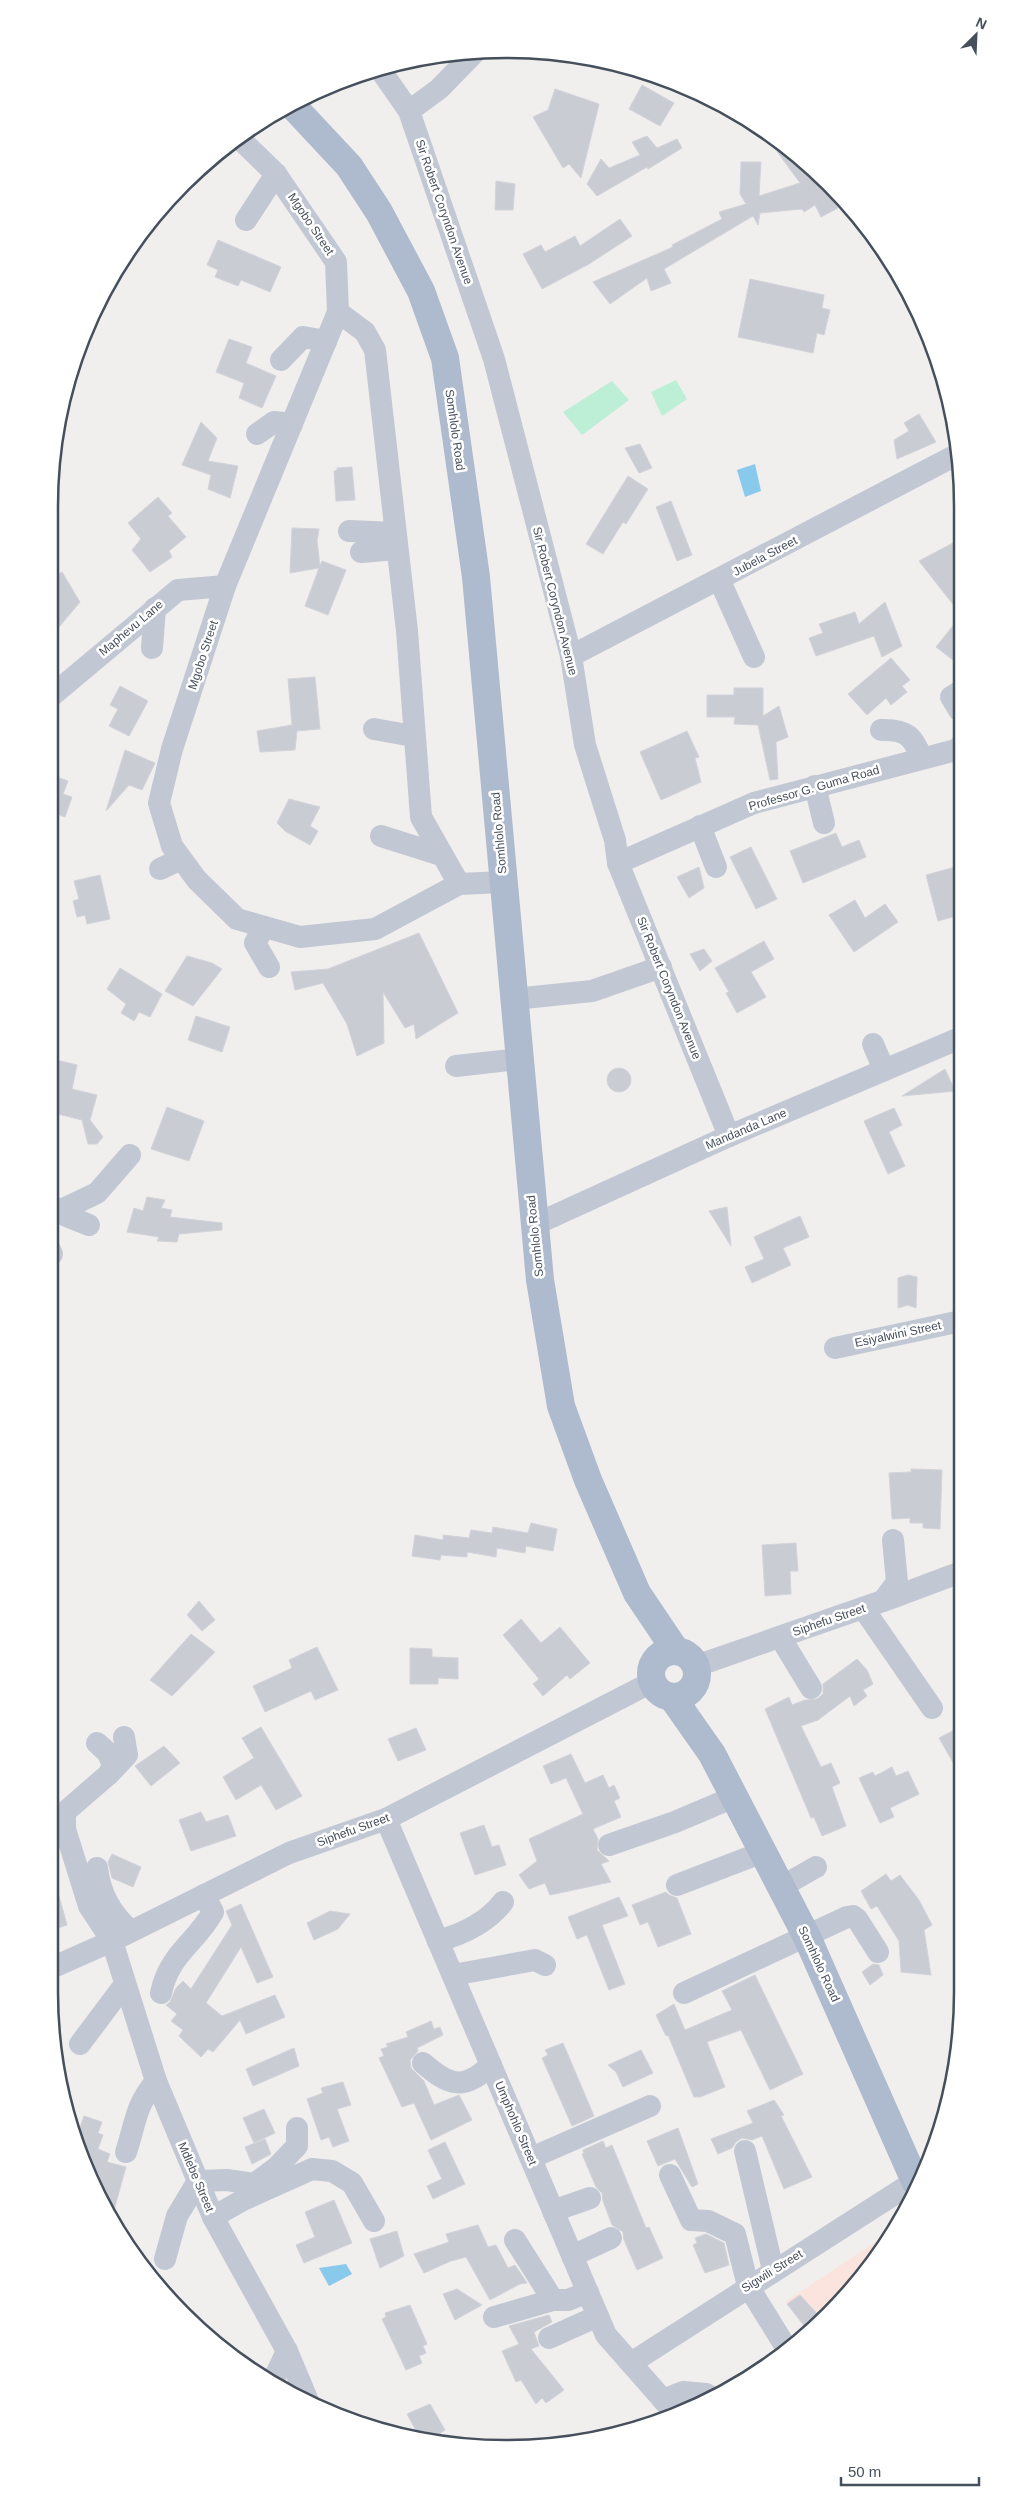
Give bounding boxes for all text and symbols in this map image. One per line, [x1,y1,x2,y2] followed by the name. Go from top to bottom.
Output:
[951,10,1001,60] north arrow
[973,14,989,32] text: N
[413,138,476,287] street label: Sir Robert Coryndon Avenue
[285,190,337,258] street label: Mgobo Street
[442,388,468,472] street label: Somhlolo Road
[530,525,580,677] street label: Sir Robert Coryndon Avenue
[730,533,800,579] street label: Jubela Street
[96,597,166,659] street label: Maphevu Lane
[185,618,221,691] street label: Mgobo Street
[747,763,881,813] street label: Professor G. Guma Road
[488,792,510,874] street label: Somhlolo Road
[634,915,704,1062] street label: Sir Robert Coryndon Avenue
[703,1105,789,1152] street label: Mandanda Lane
[524,1194,546,1278] street label: Somhlolo Road
[853,1318,943,1350] street label: Esiyalwini Street
[791,1601,868,1639] street label: Siphefu Street
[315,1810,392,1850] street label: Siphefu Street
[795,1924,843,2004] street label: Somhlolo Road
[492,2079,540,2168] street label: Umphohlo Street
[175,2140,217,2215] street label: Mdlebe Street
[739,2246,806,2295] street label: Sigwili Street
[841,2454,978,2486] scale bar
[848,2463,881,2480] text: 50 m

